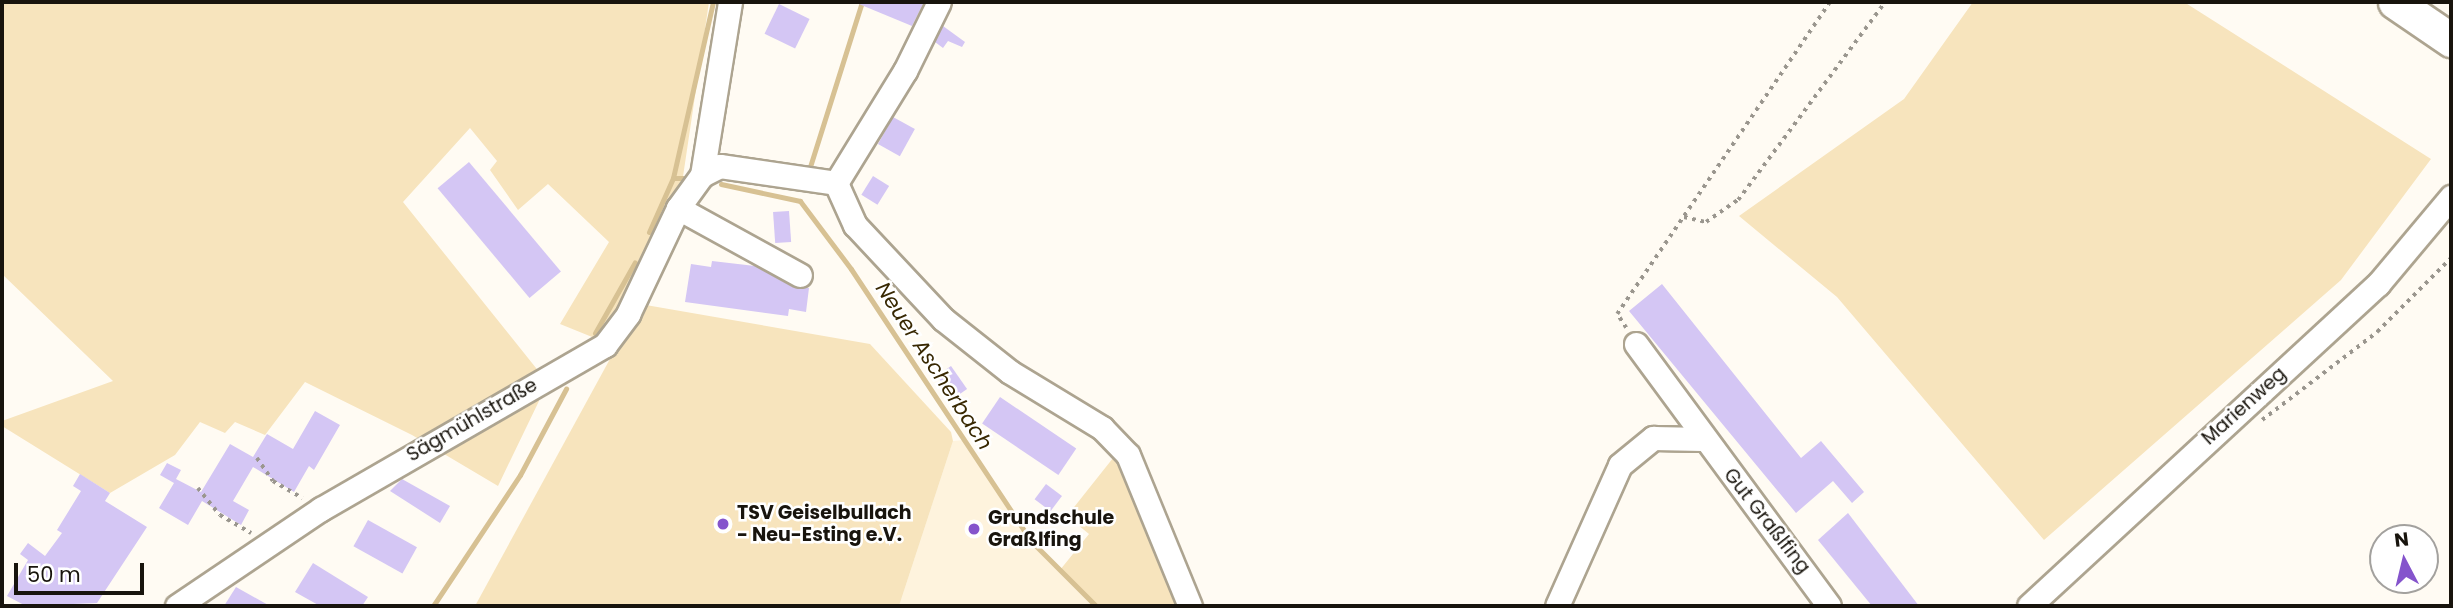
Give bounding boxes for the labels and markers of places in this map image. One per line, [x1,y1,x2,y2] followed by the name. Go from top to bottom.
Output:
[737,502,912,546] place label: TSV Geiselbullach - Neu-Esting e.V.
[988,507,1114,551] place label: Grundschule Graßlfing
[715,516,731,532] marker: TSV Geiselbullach - Neu-Esting e.V.
[966,521,982,537] marker: Grundschule Graßlfing

